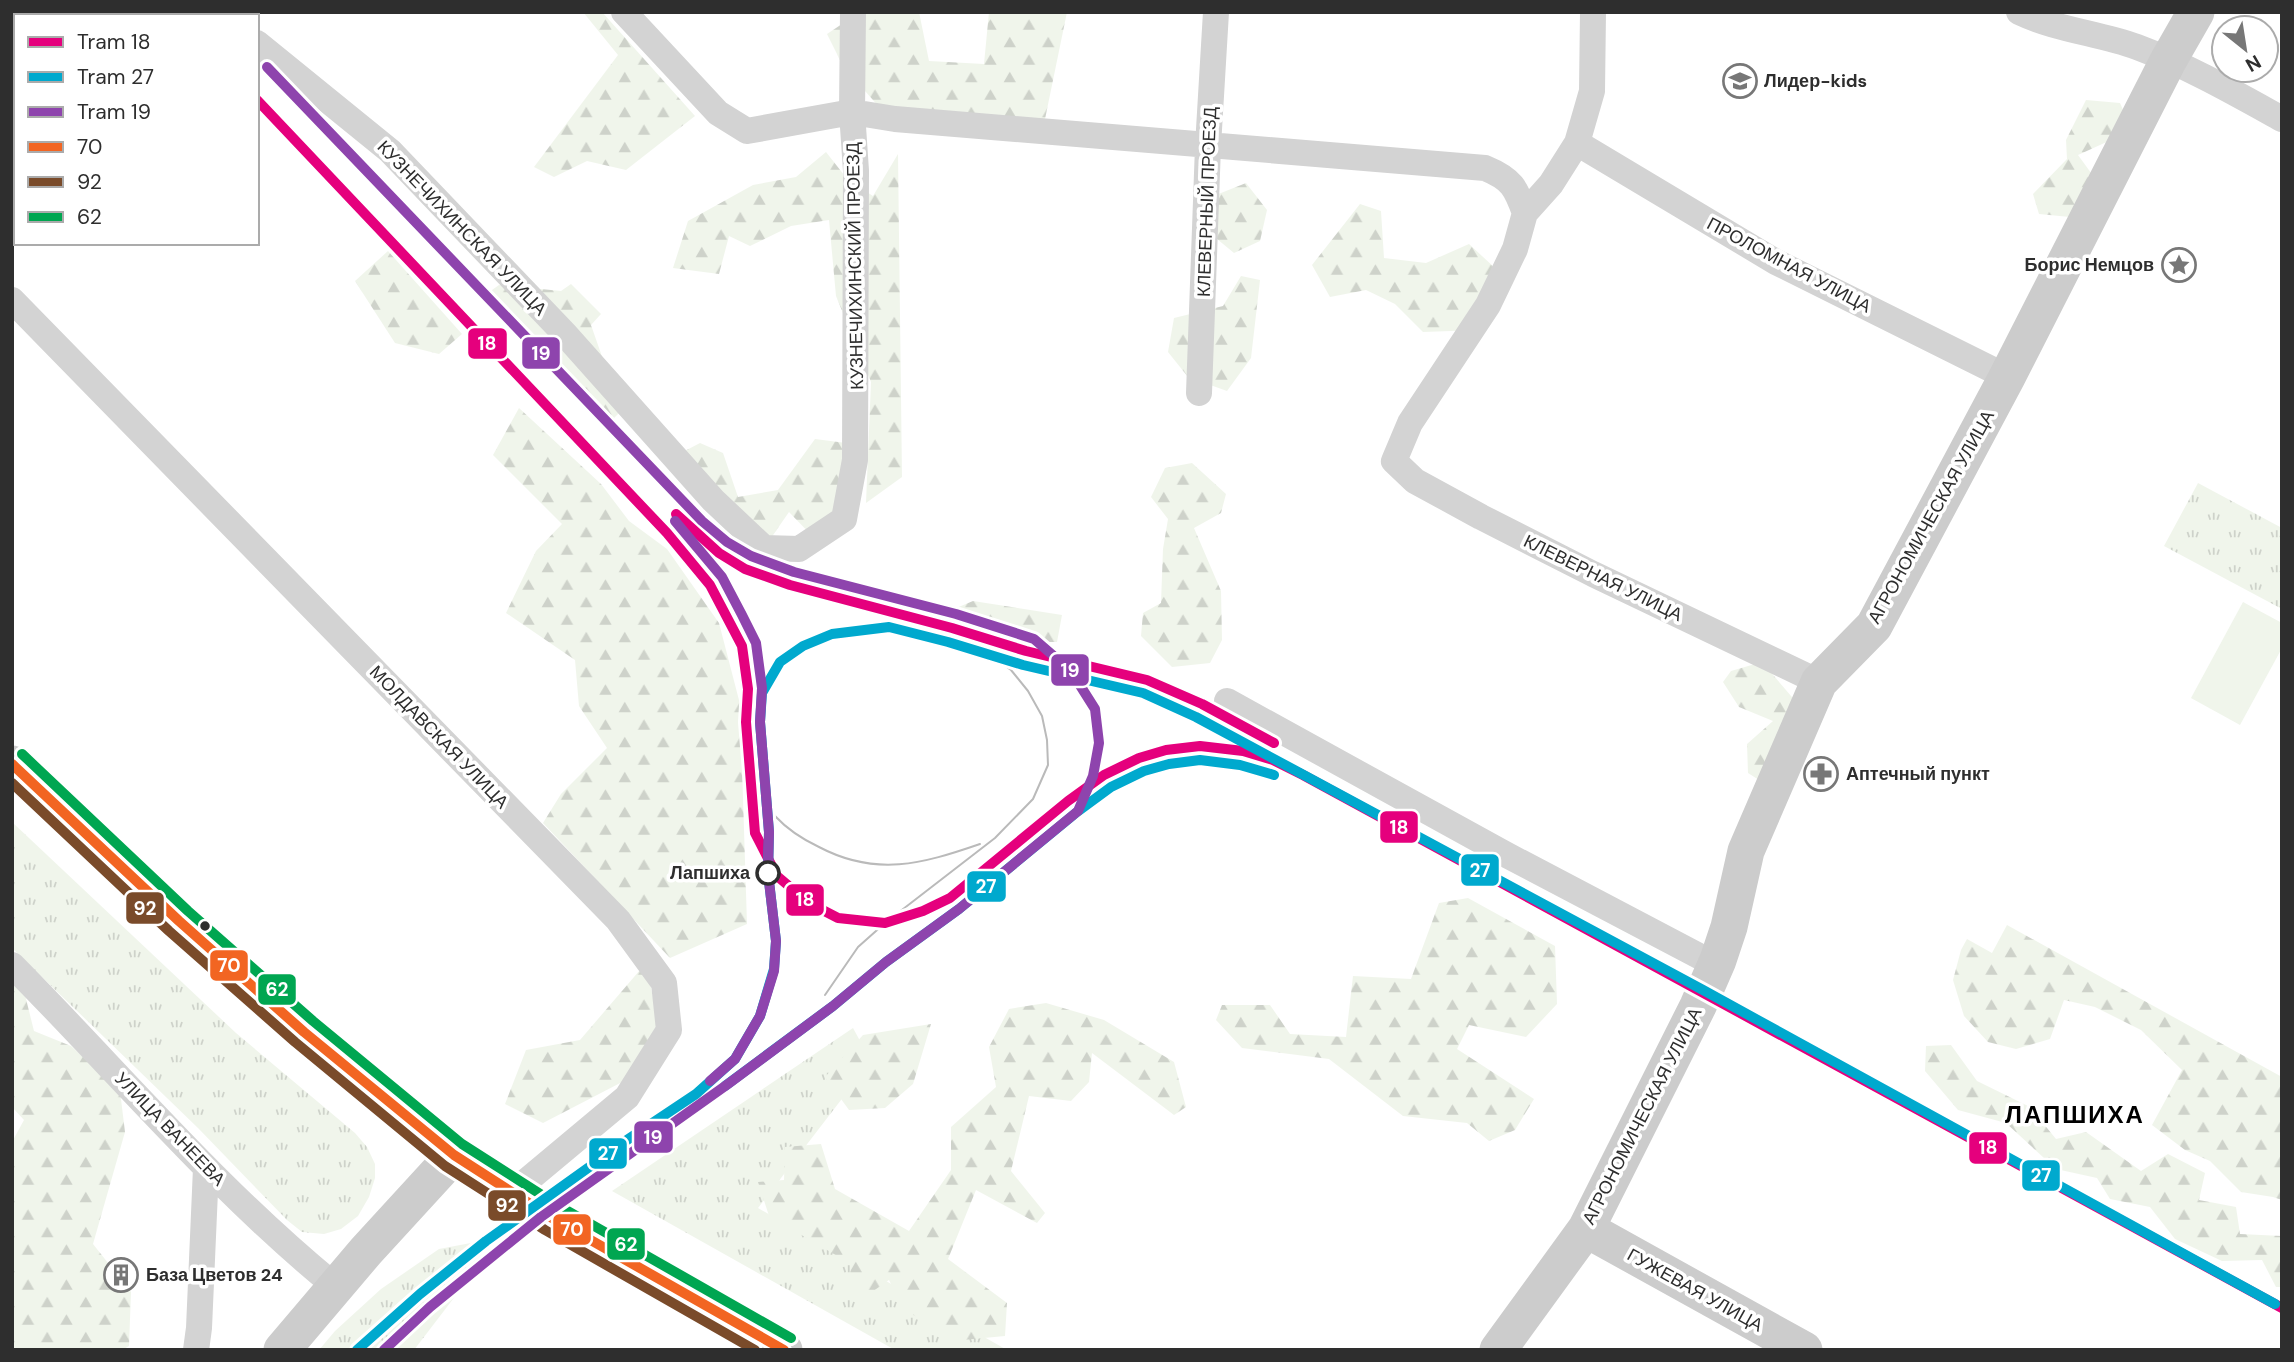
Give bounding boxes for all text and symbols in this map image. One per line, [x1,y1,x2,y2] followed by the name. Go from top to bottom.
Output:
[14,14,259,245] legend
[2210,14,2280,84] north arrow
[77,28,150,56] text: Tram 18
[2241,49,2266,78] text: N
[1721,62,1759,100] school or university icon: Лидер-kids
[77,63,154,91] text: Tram 27
[1764,69,1867,93] place label: Лидер-kids
[77,98,151,126] text: Tram 19
[1192,107,1222,297] street label: КЛЕВЕРНЫЙ ПРОЕЗД
[77,133,102,161] text: 70
[372,135,552,321] street label: КУЗНЕЧИХИНСКАЯ УЛИЦА
[841,142,869,390] street label: КУЗНЕЧИХИНСКИЙ ПРОЕЗД
[77,168,102,196] text: 92
[77,203,102,231] text: 62
[1703,211,1875,319] street label: ПРОЛОМНАЯ УЛИЦА
[2160,246,2198,284] place icon: Борис Немцов
[2025,253,2154,277] place label: Борис Немцов
[467,327,508,360] line badge: 18
[478,331,496,356] text: 18
[521,336,561,370] line badge: 19
[532,341,550,366] text: 19
[1862,406,2000,628] street label: АГРОНОМИЧЕСКАЯ УЛИЦА
[1520,529,1686,627] street label: КЛЕВЕРНАЯ УЛИЦА
[1050,653,1090,687] line badge: 19
[1061,658,1079,683] text: 19
[364,660,514,814] street label: МОЛДАВСКАЯ УЛИЦА
[1802,755,1840,793] pharmacy icon: Аптечный пункт
[1846,762,1990,786] place label: Аптечный пункт
[1379,810,1419,844] line badge: 18
[1390,815,1408,840] text: 18
[1460,853,1500,887] line badge: 27
[1469,858,1491,883] text: 27
[670,861,751,885] place label: Лапшиха
[756,861,780,885] marker: Лапшиха
[966,870,1007,903] line badge: 27
[975,874,997,899] text: 27
[785,883,825,917] line badge: 18
[796,887,814,912] text: 18
[125,891,165,925] line badge: 92
[134,896,156,921] text: 92
[198,919,212,933] unlabelled marker
[209,949,249,982] line badge: 70
[217,953,241,978] text: 70
[257,973,297,1006] line badge: 62
[266,977,288,1002] text: 62
[1577,1003,1707,1229] street label: АГРОНОМИЧЕСКАЯ УЛИЦА
[109,1067,231,1191] street label: УЛИЦА ВАНЕЕВА
[2005,1099,2145,1130] district label: ЛАПШИХА
[633,1120,674,1154] line badge: 19
[644,1125,662,1150] text: 19
[1968,1131,2008,1165] line badge: 18
[1979,1135,1997,1160] text: 18
[588,1137,628,1170] line badge: 27
[597,1141,619,1166] text: 27
[2021,1159,2061,1192] line badge: 27
[2030,1163,2052,1188] text: 27
[487,1189,527,1222] line badge: 92
[496,1193,518,1218] text: 92
[552,1213,592,1246] line badge: 70
[560,1217,584,1242] text: 70
[606,1227,646,1261] line badge: 62
[615,1232,637,1257] text: 62
[1623,1243,1767,1337] street label: ГУЖЕВАЯ УЛИЦА
[102,1256,140,1294] building icon: База Цветов 24
[146,1263,283,1287] place label: База Цветов 24

